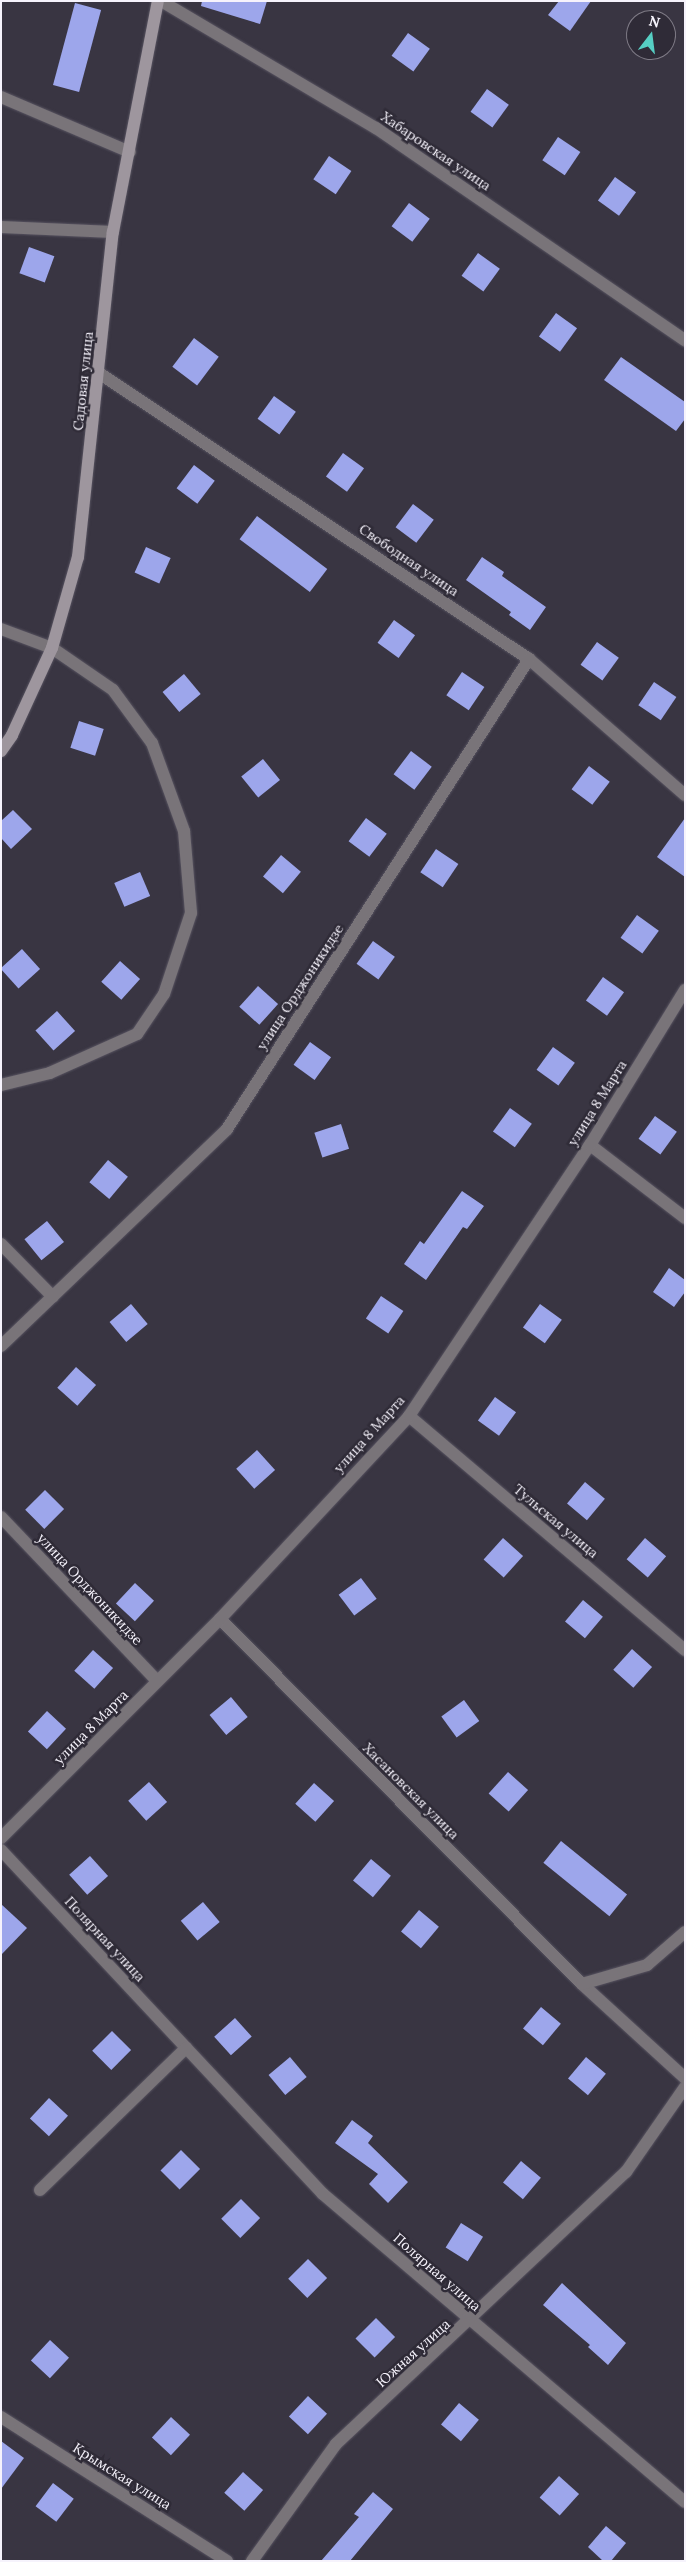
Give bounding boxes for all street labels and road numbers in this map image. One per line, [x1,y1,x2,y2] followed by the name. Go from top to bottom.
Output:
[378,108,494,194] street label: Хабаровская улица
[69,331,97,431] street label: Садовая улица
[356,520,462,600] street label: Свободная улица
[253,921,347,1053] street label: улица Орджоникидзе
[564,1057,630,1149] street label: улица 8 Марта
[330,1392,408,1476] street label: улица 8 Марта
[510,1481,602,1561] street label: Тульская улица
[34,1530,146,1648] street label: улица Орджоникидзе
[50,1686,132,1768] street label: улица 8 Марта
[359,1739,463,1843] street label: Хасановская улица
[61,1893,149,1985] street label: Полярная улица
[390,2229,484,2315] street label: Полярная улица
[373,2316,453,2390] street label: Южная улица
[70,2439,174,2513] street label: Крымская улица

